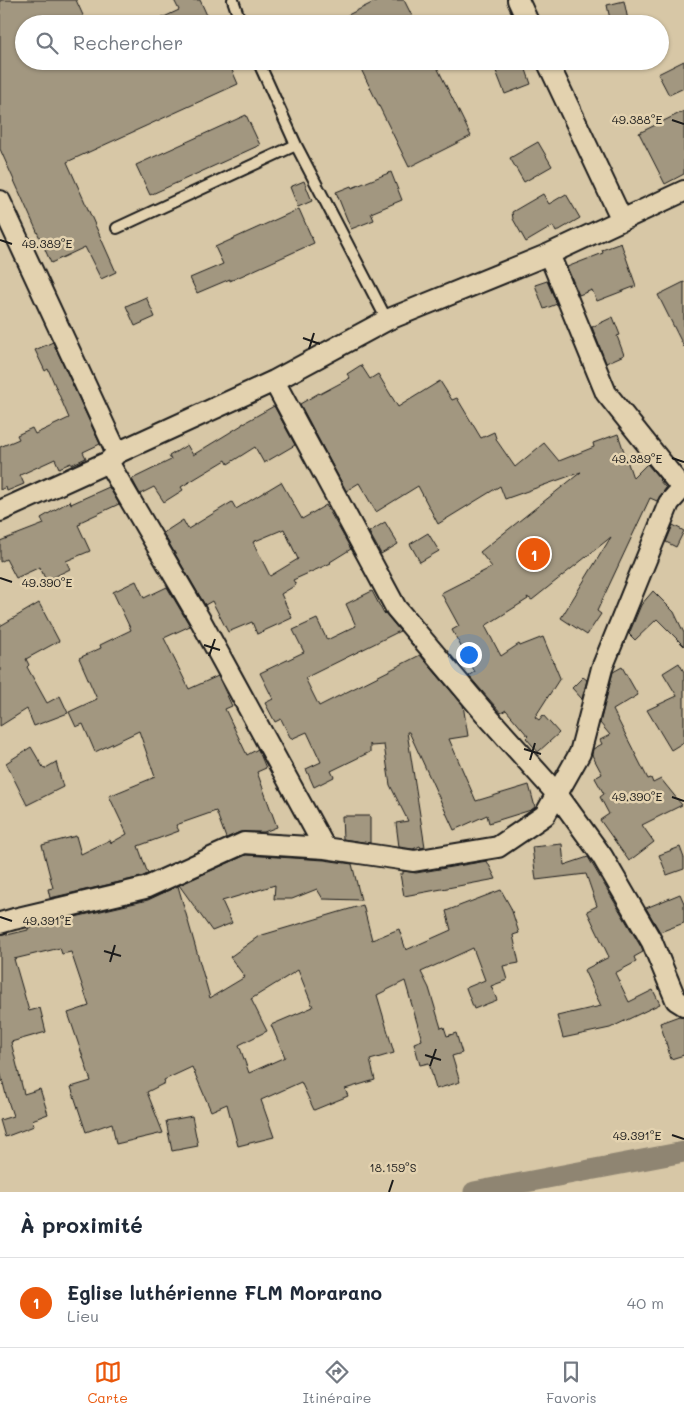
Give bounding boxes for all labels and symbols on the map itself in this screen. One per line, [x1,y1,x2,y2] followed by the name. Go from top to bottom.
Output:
[612,111,662,127] text: 49.388°E
[22,235,72,251] text: 49.389°E
[612,450,662,466] text: 49.389°E
[518,535,550,573] pin: 1
[22,574,72,590] text: 49.390°E
[456,642,482,668] your location
[612,788,662,804] text: 49.390°E
[23,912,71,928] text: 49.391°E
[613,1127,661,1143] text: 49.391°E
[369,1159,417,1175] text: 18.159°S

